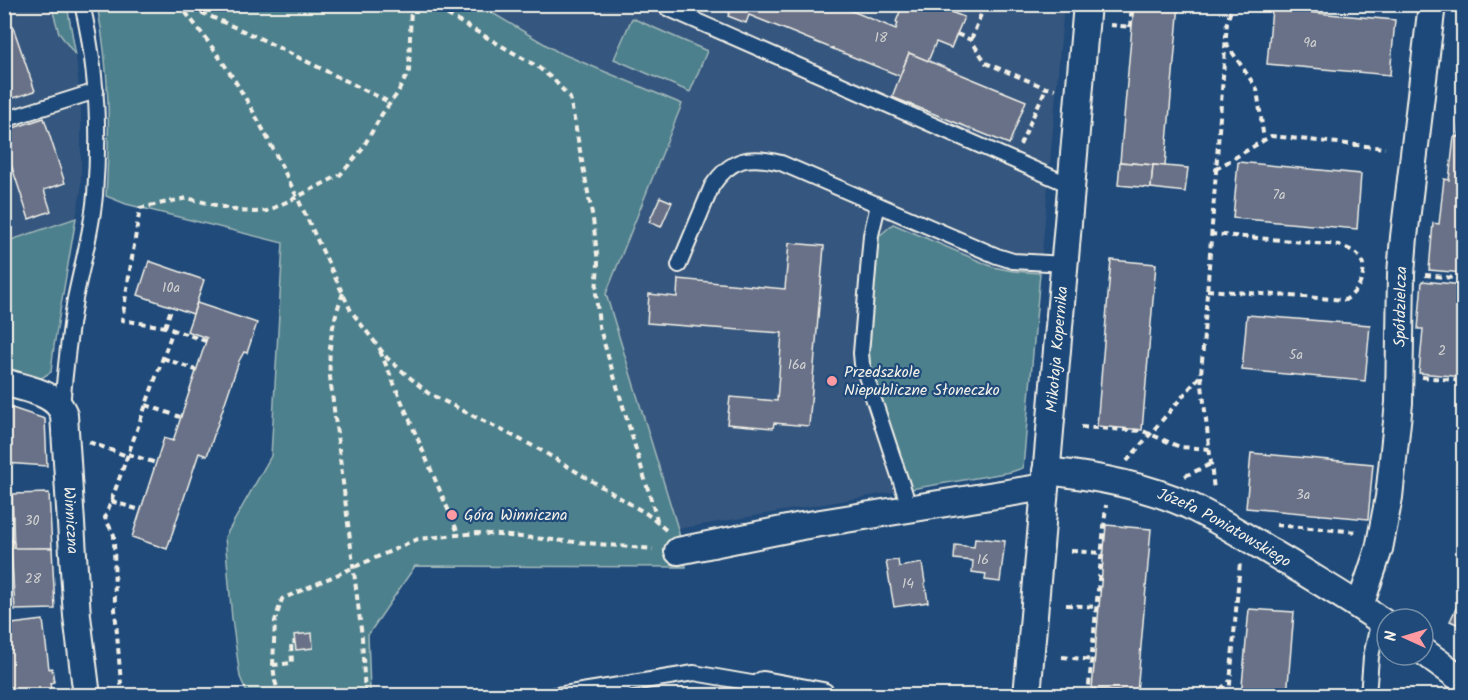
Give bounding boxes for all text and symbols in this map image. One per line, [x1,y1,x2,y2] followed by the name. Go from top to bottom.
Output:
[875,27,888,49] house number: 18
[1303,32,1317,54] house number: 9a
[1272,184,1286,206] house number: 7a
[1387,265,1414,347] street label: Spółdzielcza
[162,277,180,299] house number: 10a
[1039,285,1075,414] street label: Mikołaja Kopernika
[1438,340,1446,362] house number: 2
[1289,344,1303,366] house number: 5a
[788,354,806,376] house number: 16a
[844,360,1000,403] place label: Przedszkole Niepubliczne Słoneczko
[825,374,839,388] marker: Przedszkole Niepubliczne Słoneczko
[1154,481,1296,574] street label: Józefa Poniatowskiego
[1296,484,1310,506] house number: 3a
[56,486,85,555] street label: Winniczna
[464,503,568,528] place label: Góra Winniczna
[445,508,459,522] marker: Góra Winniczna
[25,510,40,532] house number: 30
[977,549,989,571] house number: 16
[25,568,42,590] house number: 28
[902,573,914,595] house number: 14
[1375,607,1435,667] north arrow
[1379,630,1404,642] text: N

